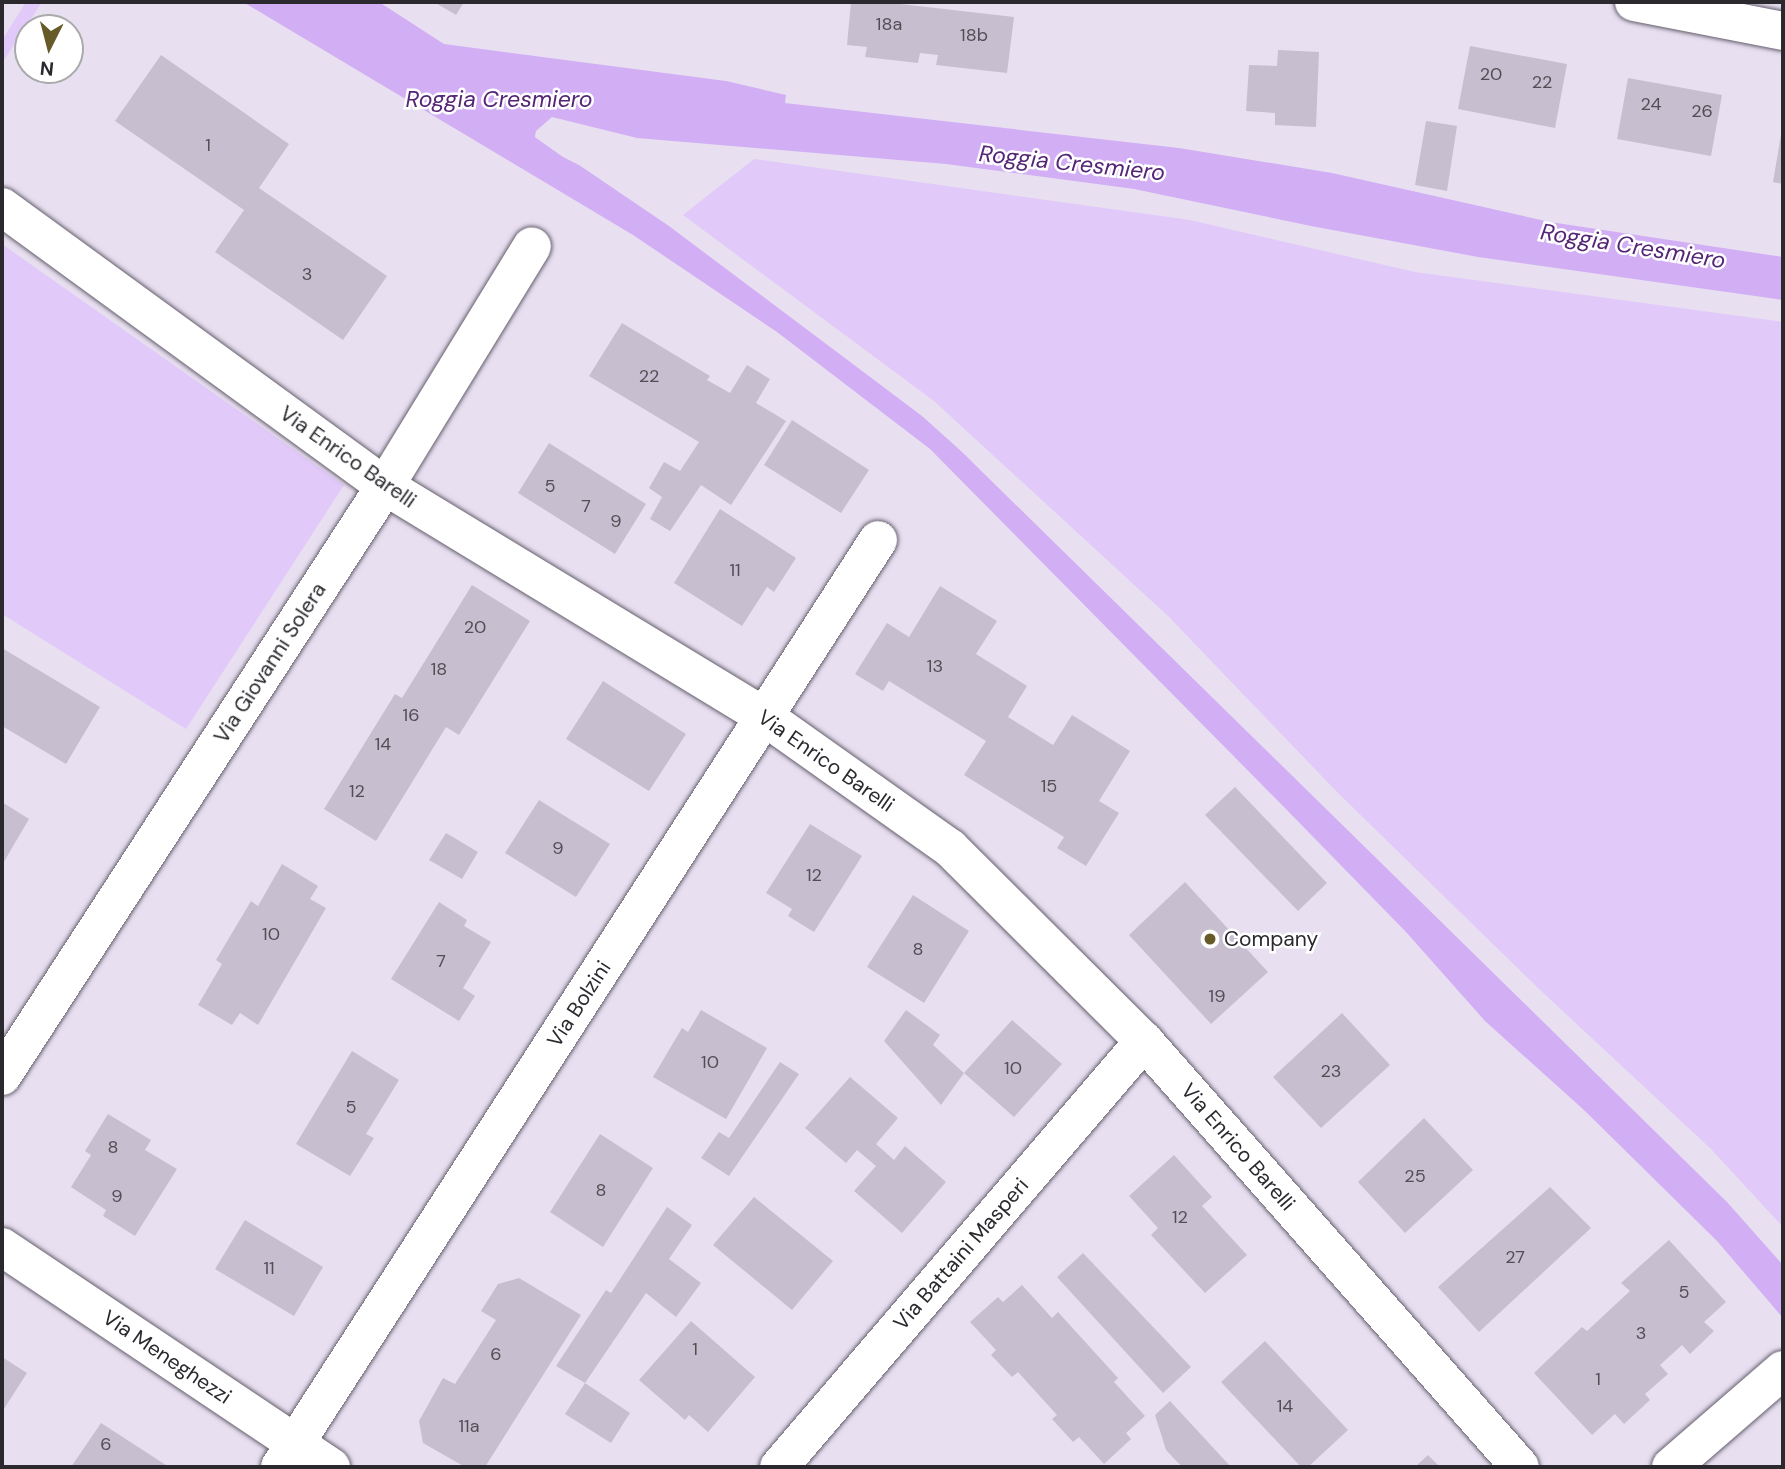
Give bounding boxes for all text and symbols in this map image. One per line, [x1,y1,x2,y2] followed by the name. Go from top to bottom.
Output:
[876,13,902,35] house number: 18a
[14,14,84,84] north arrow
[960,24,988,46] house number: 18b
[39,55,55,82] text: N
[1480,63,1502,85] house number: 20
[1532,71,1552,93] house number: 22
[406,85,592,113] water label: Roggia Cresmiero
[1641,93,1661,115] house number: 24
[1691,100,1713,122] house number: 26
[205,134,211,156] house number: 1
[978,140,1166,186] water label: Roggia Cresmiero
[1539,218,1727,274] water label: Roggia Cresmiero
[302,263,312,285] house number: 3
[639,365,659,387] house number: 22
[275,401,421,513] street label: Via Enrico Barelli
[545,475,555,497] house number: 5
[581,495,591,517] house number: 7
[610,510,622,532] house number: 9
[729,559,741,581] house number: 11
[209,578,331,748] street label: Via Giovanni Solera
[464,616,486,638] house number: 20
[927,655,943,677] house number: 13
[431,658,447,680] house number: 18
[403,704,419,726] house number: 16
[753,705,899,817] street label: Via Enrico Barelli
[375,733,391,755] house number: 14
[1041,775,1057,797] house number: 15
[349,780,365,802] house number: 12
[552,837,564,859] house number: 9
[806,864,822,886] house number: 12
[262,923,280,945] house number: 10
[1224,926,1318,952] place label: Company
[1202,931,1218,947] marker: Company
[913,938,923,960] house number: 8
[436,950,446,972] house number: 7
[542,956,616,1052] street label: Via Bolzini
[1209,985,1225,1007] house number: 19
[701,1051,719,1073] house number: 10
[1004,1057,1022,1079] house number: 10
[1320,1060,1342,1082] house number: 23
[1176,1078,1300,1216] street label: Via Enrico Barelli
[346,1096,356,1118] house number: 5
[108,1136,118,1158] house number: 8
[1404,1165,1426,1187] house number: 25
[888,1173,1034,1335] street label: Via Battaini Masperi
[596,1179,606,1201] house number: 8
[111,1185,123,1207] house number: 9
[1172,1206,1188,1228] house number: 12
[1505,1246,1525,1268] house number: 27
[263,1257,275,1279] house number: 11
[1679,1281,1689,1303] house number: 5
[98,1305,236,1409] street label: Via Meneghezzi
[1636,1322,1646,1344] house number: 3
[692,1338,698,1360] house number: 1
[490,1343,502,1365] house number: 6
[1595,1368,1601,1390] house number: 1
[1277,1395,1293,1417] house number: 14
[458,1415,480,1437] house number: 11a
[100,1433,112,1455] house number: 6

